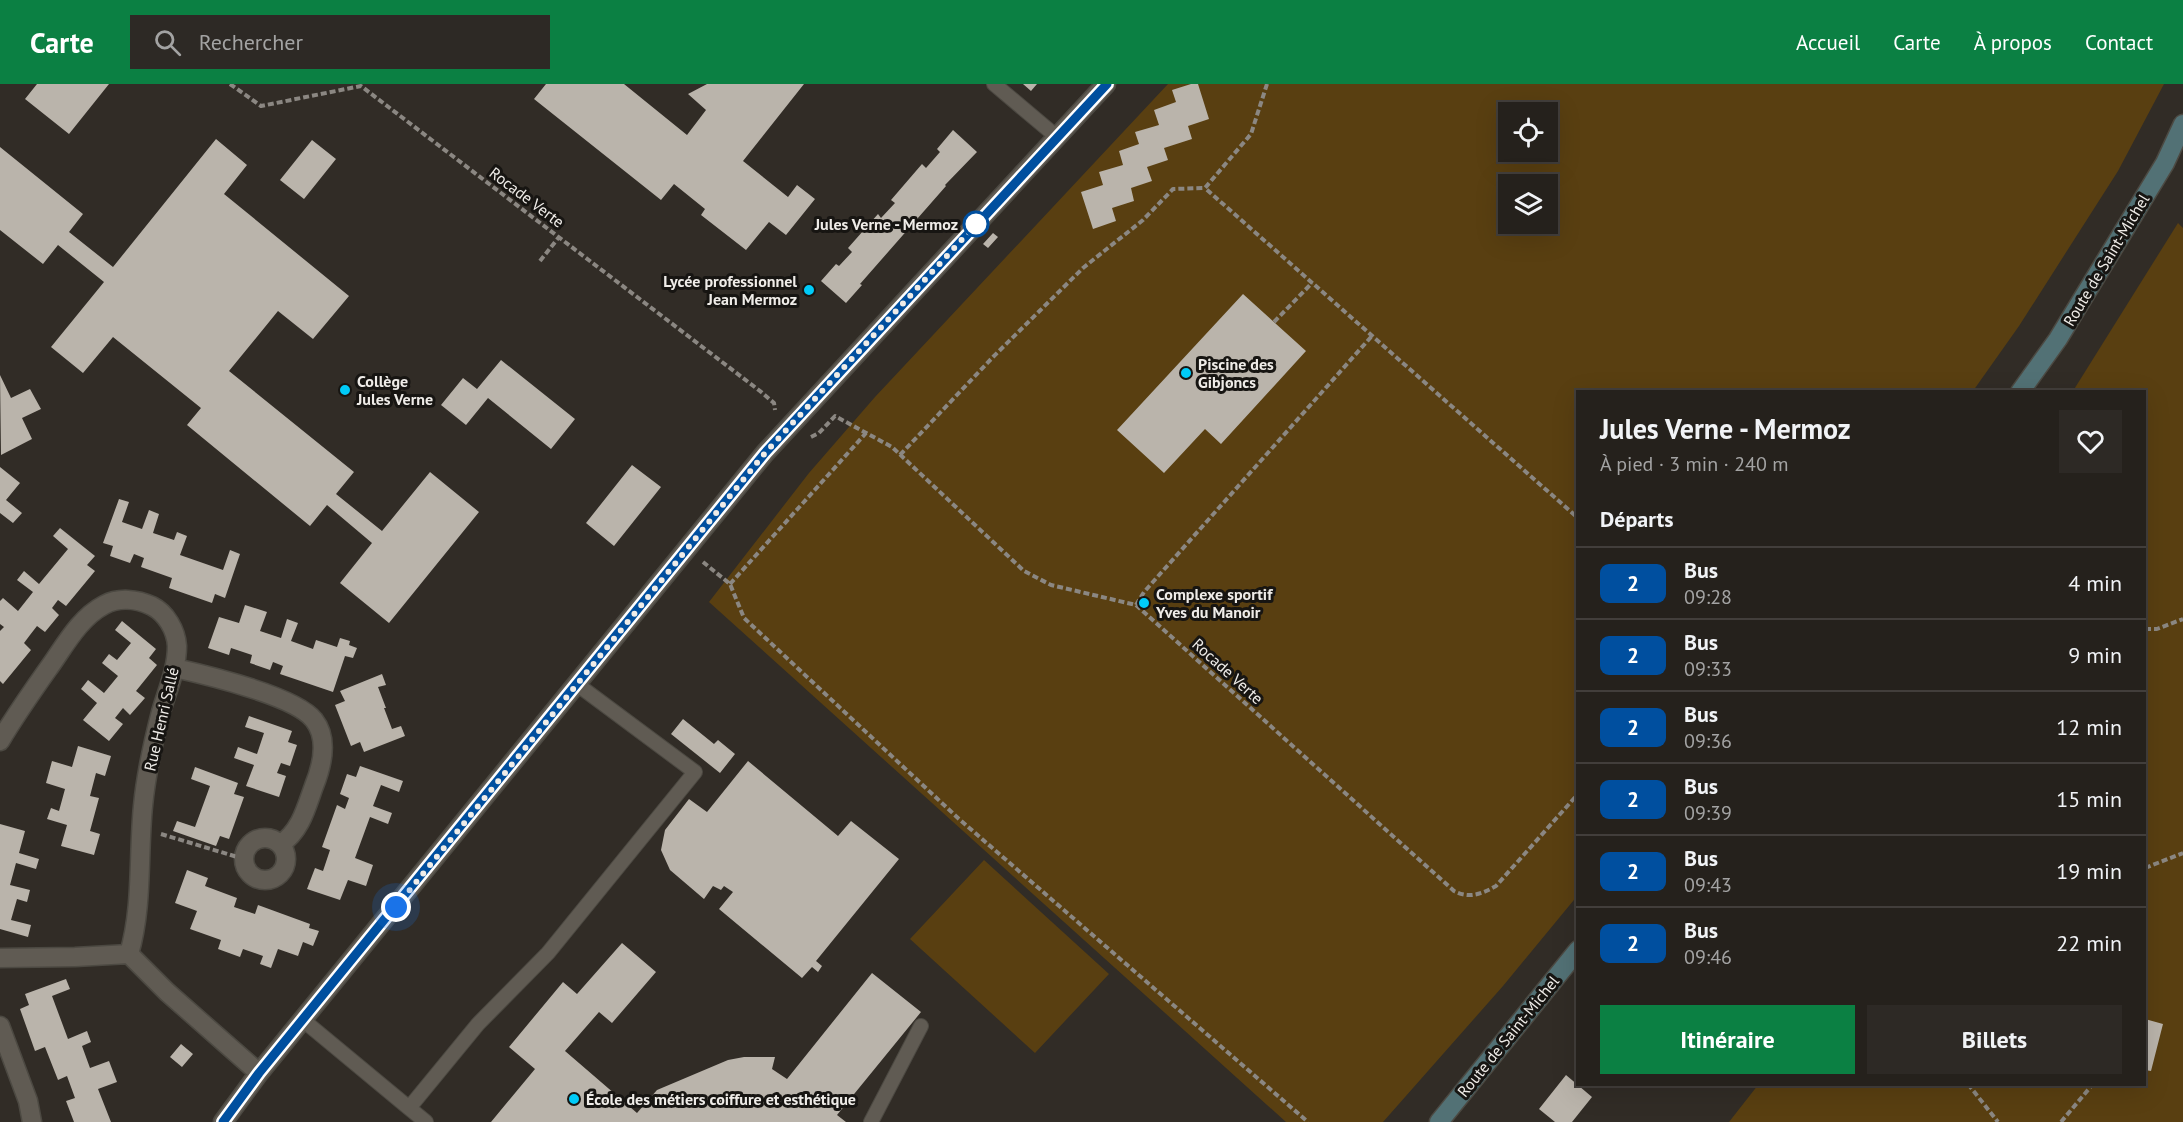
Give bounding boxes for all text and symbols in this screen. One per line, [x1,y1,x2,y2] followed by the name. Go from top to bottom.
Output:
[130,15,550,69] search box
[30,24,94,61] text: Carte
[151,26,184,59] icon: search
[199,28,303,56] text: Rechercher
[1796,29,1860,56] text: Accueil
[1893,29,1941,56] text: Carte
[1974,29,2052,56] text: À propos
[2085,29,2153,56] text: Contact
[1498,102,1558,234] map controls
[1498,102,1558,162] button: locate
[486,162,568,232] street label: Rocade Verte
[1498,174,1558,234] button: layers
[2059,190,2153,330] street label: Route de Saint-Michel
[963,211,989,237] marker: Jules Verne - Mermoz
[814,214,958,234] place label: Jules Verne - Mermoz
[663,271,797,309] place label: Lycée professionnel Jean Mermoz
[802,283,816,297] marker: Lycée professionnel Jean Mermoz
[1198,354,1274,392] place label: Piscine des Gibjoncs
[1179,366,1193,380] marker: Piscine des Gibjoncs
[356,371,433,409] place label: Collège Jules Verne
[338,383,352,397] marker: Collège Jules Verne
[1600,410,1851,447] text: Jules Verne - Mermoz
[2059,410,2122,473] button: heart
[1600,451,1788,477] text: À pied · 3 min · 240 m
[1600,505,1674,533] text: Départs
[1684,556,1718,584] text: Bus
[2068,569,2122,597] text: 4 min
[1627,570,1639,597] text: 2
[1155,584,1273,622] place label: Complexe sportif Yves du Manoir
[1684,584,1732,610] text: 09:28
[1137,596,1151,610] marker: Complexe sportif Yves du Manoir
[1684,628,1718,656] text: Bus
[1188,634,1268,708] street label: Rocade Verte
[2068,641,2122,669] text: 9 min
[1627,642,1639,669] text: 2
[1684,656,1732,682] text: 09:33
[139,665,183,773] street label: Rue Henri Sallé
[1684,700,1718,728] text: Bus
[2056,713,2122,741] text: 12 min
[1627,714,1639,741] text: 2
[1684,728,1732,754] text: 09:36
[1684,772,1718,800] text: Bus
[2056,785,2122,813] text: 15 min
[1627,786,1639,813] text: 2
[1684,800,1732,826] text: 09:39
[1684,844,1718,872] text: Bus
[2056,857,2122,885] text: 19 min
[1627,858,1639,885] text: 2
[1684,872,1732,898] text: 09:43
[381,892,411,922] your location
[1684,916,1718,944] text: Bus
[2056,929,2122,957] text: 22 min
[1627,930,1639,957] text: 2
[1684,944,1732,970] text: 09:46
[1453,971,1563,1101] street label: Route de Saint-Michel
[1600,1005,1855,1074] button: Itinéraire
[1867,1005,2122,1074] button: Billets
[586,1089,856,1109] place label: École des métiers coiffure et esthétique
[567,1092,581,1106] marker: École des métiers coiffure et esthétique

